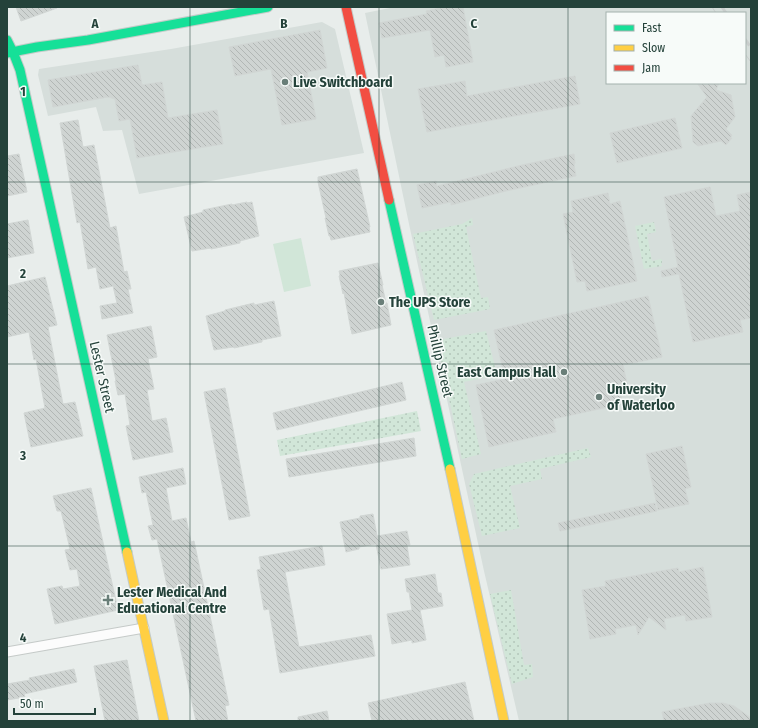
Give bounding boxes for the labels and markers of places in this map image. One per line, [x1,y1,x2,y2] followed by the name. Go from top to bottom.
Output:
[293,74,393,91] place label: Live Switchboard
[280,77,290,87] marker: Live Switchboard
[389,294,470,311] place label: The UPS Store
[376,297,386,307] marker: The UPS Store
[457,364,556,381] place label: East Campus Hall
[559,367,569,377] marker: East Campus Hall
[607,381,675,414] place label: University of Waterloo
[594,392,604,402] marker: University of Waterloo
[117,584,227,617] place label: Lester Medical And Educational Centre
[102,594,114,606] marker: Lester Medical And Educational Centre

